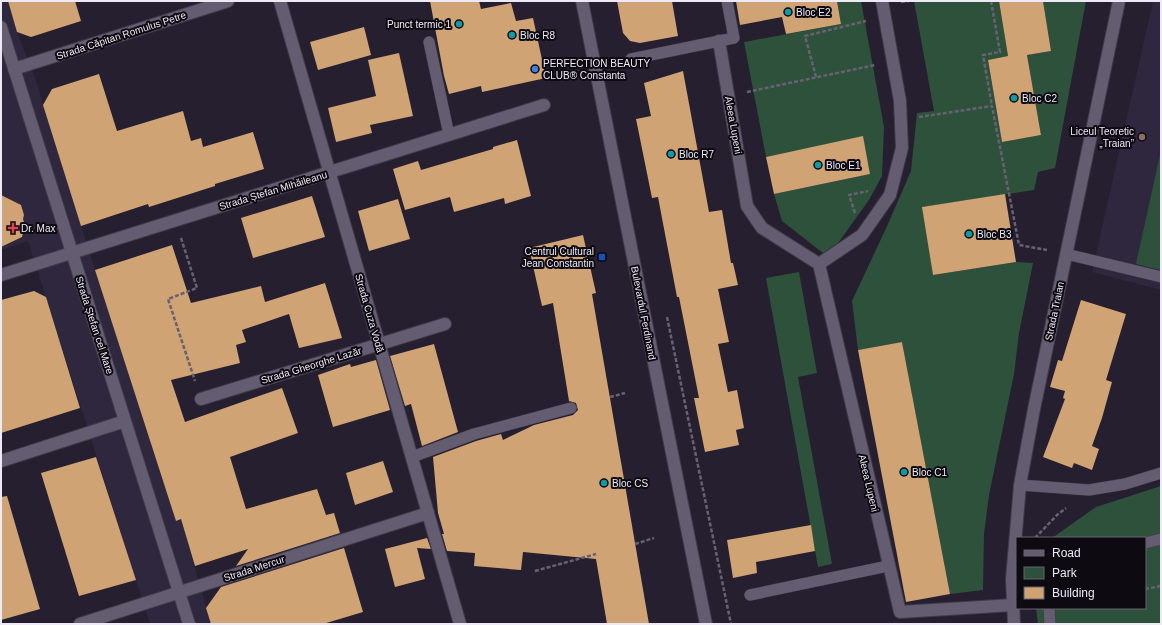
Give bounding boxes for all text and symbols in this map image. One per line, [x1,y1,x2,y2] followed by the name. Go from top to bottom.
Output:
[783,7,793,17] marker: Bloc E2
[796,7,831,18] place label: Bloc E2
[55,9,188,62] street label: Strada Căpitan Romulus Petre
[387,19,451,30] place label: Punct termic 1
[454,19,464,29] marker: Punct termic 1
[507,30,517,40] marker: Bloc R8
[520,30,555,41] place label: Bloc R8
[543,58,651,81] place label: PERFECTION BEAUTY CLUB® Constanta
[530,64,540,74] marker: PERFECTION BEAUTY CLUB® Constanta
[1009,93,1019,103] marker: Bloc C2
[1022,93,1057,104] place label: Bloc C2
[723,95,744,155] street label: Aleea Lupeni
[1070,126,1134,149] place label: Liceul Teoretic „Traian”
[1137,132,1147,142] marker: Liceul Teoretic „Traian”
[666,149,676,159] marker: Bloc R7
[679,149,714,160] place label: Bloc R7
[813,160,823,170] marker: Bloc E1
[826,160,861,171] place label: Bloc E1
[218,169,328,212] street label: Strada Ștefan Mihăileanu
[8,223,18,233] marker: Dr. Max
[21,223,55,234] place label: Dr. Max
[964,229,974,239] marker: Bloc B3
[977,229,1012,240] place label: Bloc B3
[522,246,594,269] place label: Centrul Cultural Jean Constantin
[597,252,607,262] marker: Centrul Cultural Jean Constantin
[629,265,658,361] street label: Bulevardul Ferdinand
[353,273,386,354] street label: Strada Cuza Vodă
[73,275,116,376] street label: Strada Ștefan cel Mare
[1043,281,1066,342] street label: Strada Traian
[260,345,363,386] street label: Strada Gheorghe Lazăr
[857,453,880,513] street label: Aleea Lupeni
[899,467,909,477] marker: Bloc C1
[912,467,947,478] place label: Bloc C1
[599,478,609,488] marker: Bloc CS
[612,478,648,489] place label: Bloc CS
[1016,537,1146,609] legend
[1052,546,1081,560] text: Road
[222,553,287,583] street label: Strada Mercur
[1052,566,1078,580] text: Park
[1052,586,1095,600] text: Building

